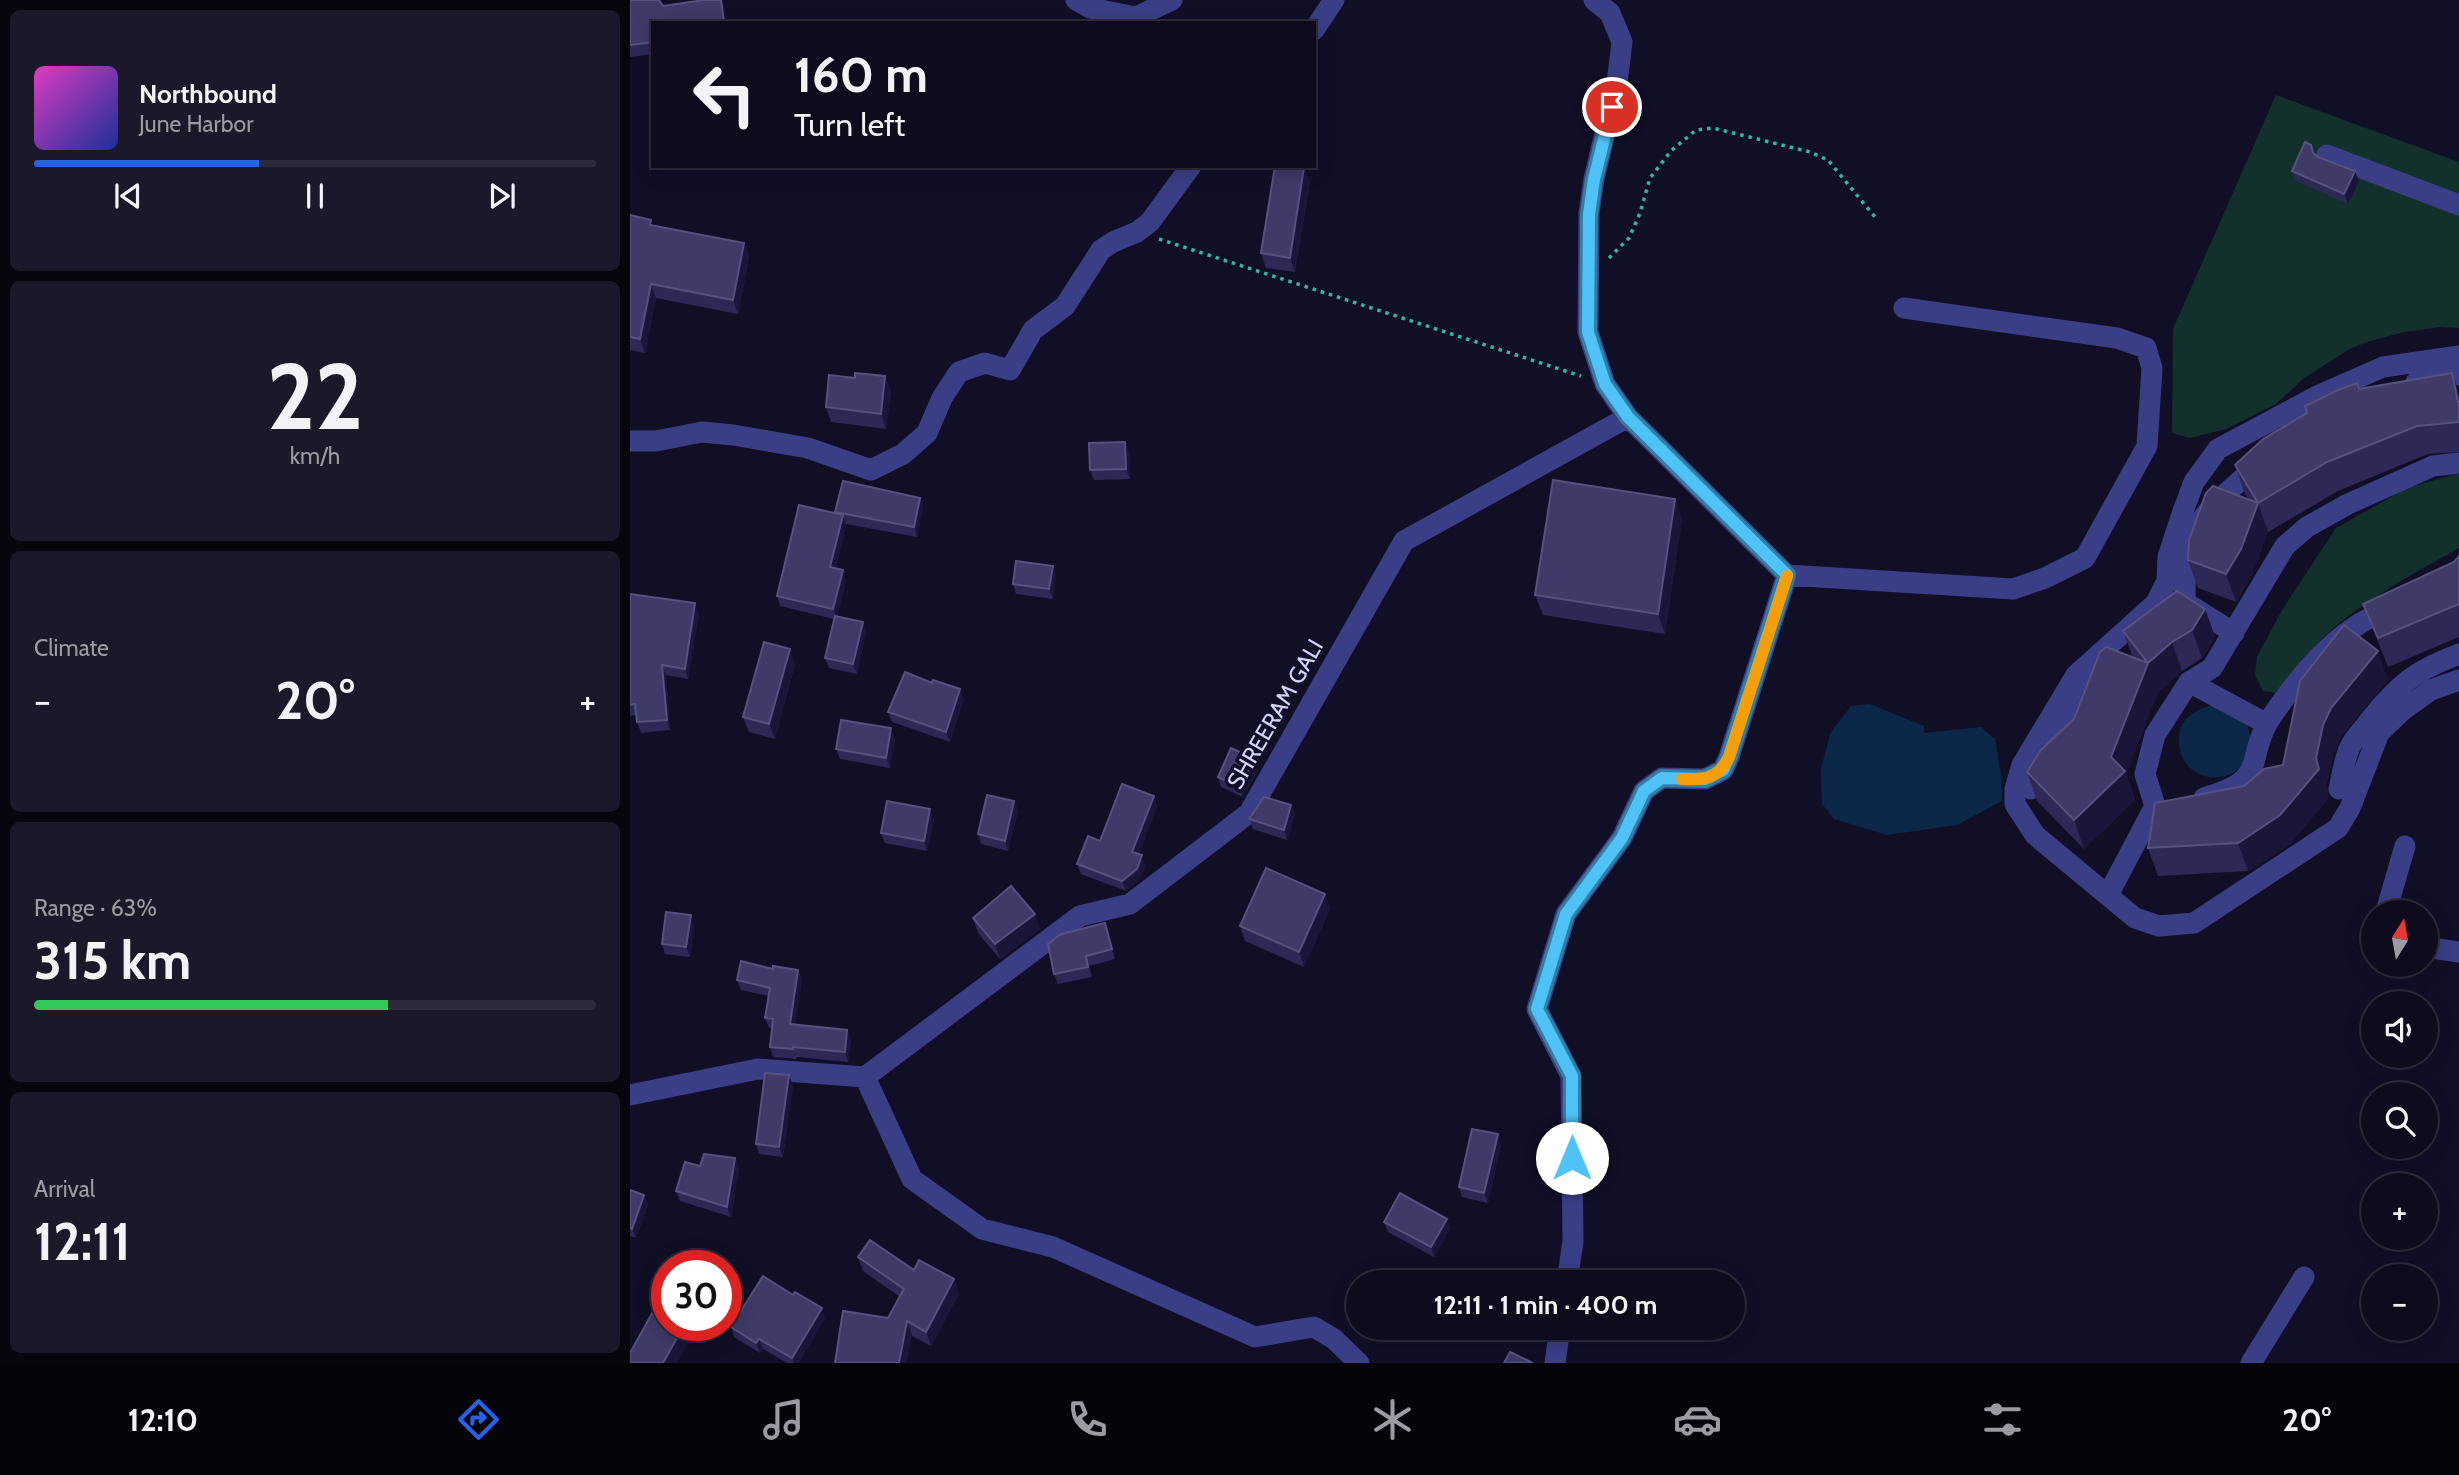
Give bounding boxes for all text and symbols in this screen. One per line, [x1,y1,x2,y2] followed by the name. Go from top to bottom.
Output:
[794,45,928,104] text: 160 m
[679,49,770,140] icon: left
[1582,77,1642,137] pin
[139,78,277,110] text: Northbound
[1593,88,1631,126] icon: arrive
[794,105,905,144] text: Turn left
[139,110,253,138] text: June Harbor
[109,177,147,215] icon: previous
[296,177,334,215] icon: pause
[483,177,521,215] icon: next
[267,341,363,452] text: 22
[290,442,340,470] text: km/h
[34,634,109,662] text: Climate
[1221,634,1329,794] street label: SHREERAM GALI
[275,669,355,732] text: 20°
[34,677,51,724] text: −
[579,677,596,724] text: +
[34,894,157,922] text: Range · 63%
[2361,900,2438,976] north arrow
[2361,900,2438,1341] map controls
[34,929,191,992] text: 315 km
[2361,991,2438,1068] button: sound
[2361,1082,2438,1159] button: search
[1535,1121,1609,1195] position arrow
[2361,1173,2438,1250] button: +
[34,1175,95,1203] text: Arrival
[34,1210,131,1273] text: 12:11
[651,1250,742,1341] speed limit sign: 30
[2361,1264,2438,1341] button: −
[1434,1289,1657,1321] text: 12:11 · 1 min · 400 m
[454,1395,503,1444] icon: directions
[759,1395,808,1444] icon: music
[1063,1395,1112,1444] icon: phone
[1368,1395,1417,1444] icon: climate
[1673,1395,1722,1444] icon: car
[1978,1395,2027,1444] icon: filters
[128,1400,198,1439] text: 12:10
[2282,1400,2331,1439] text: 20°

